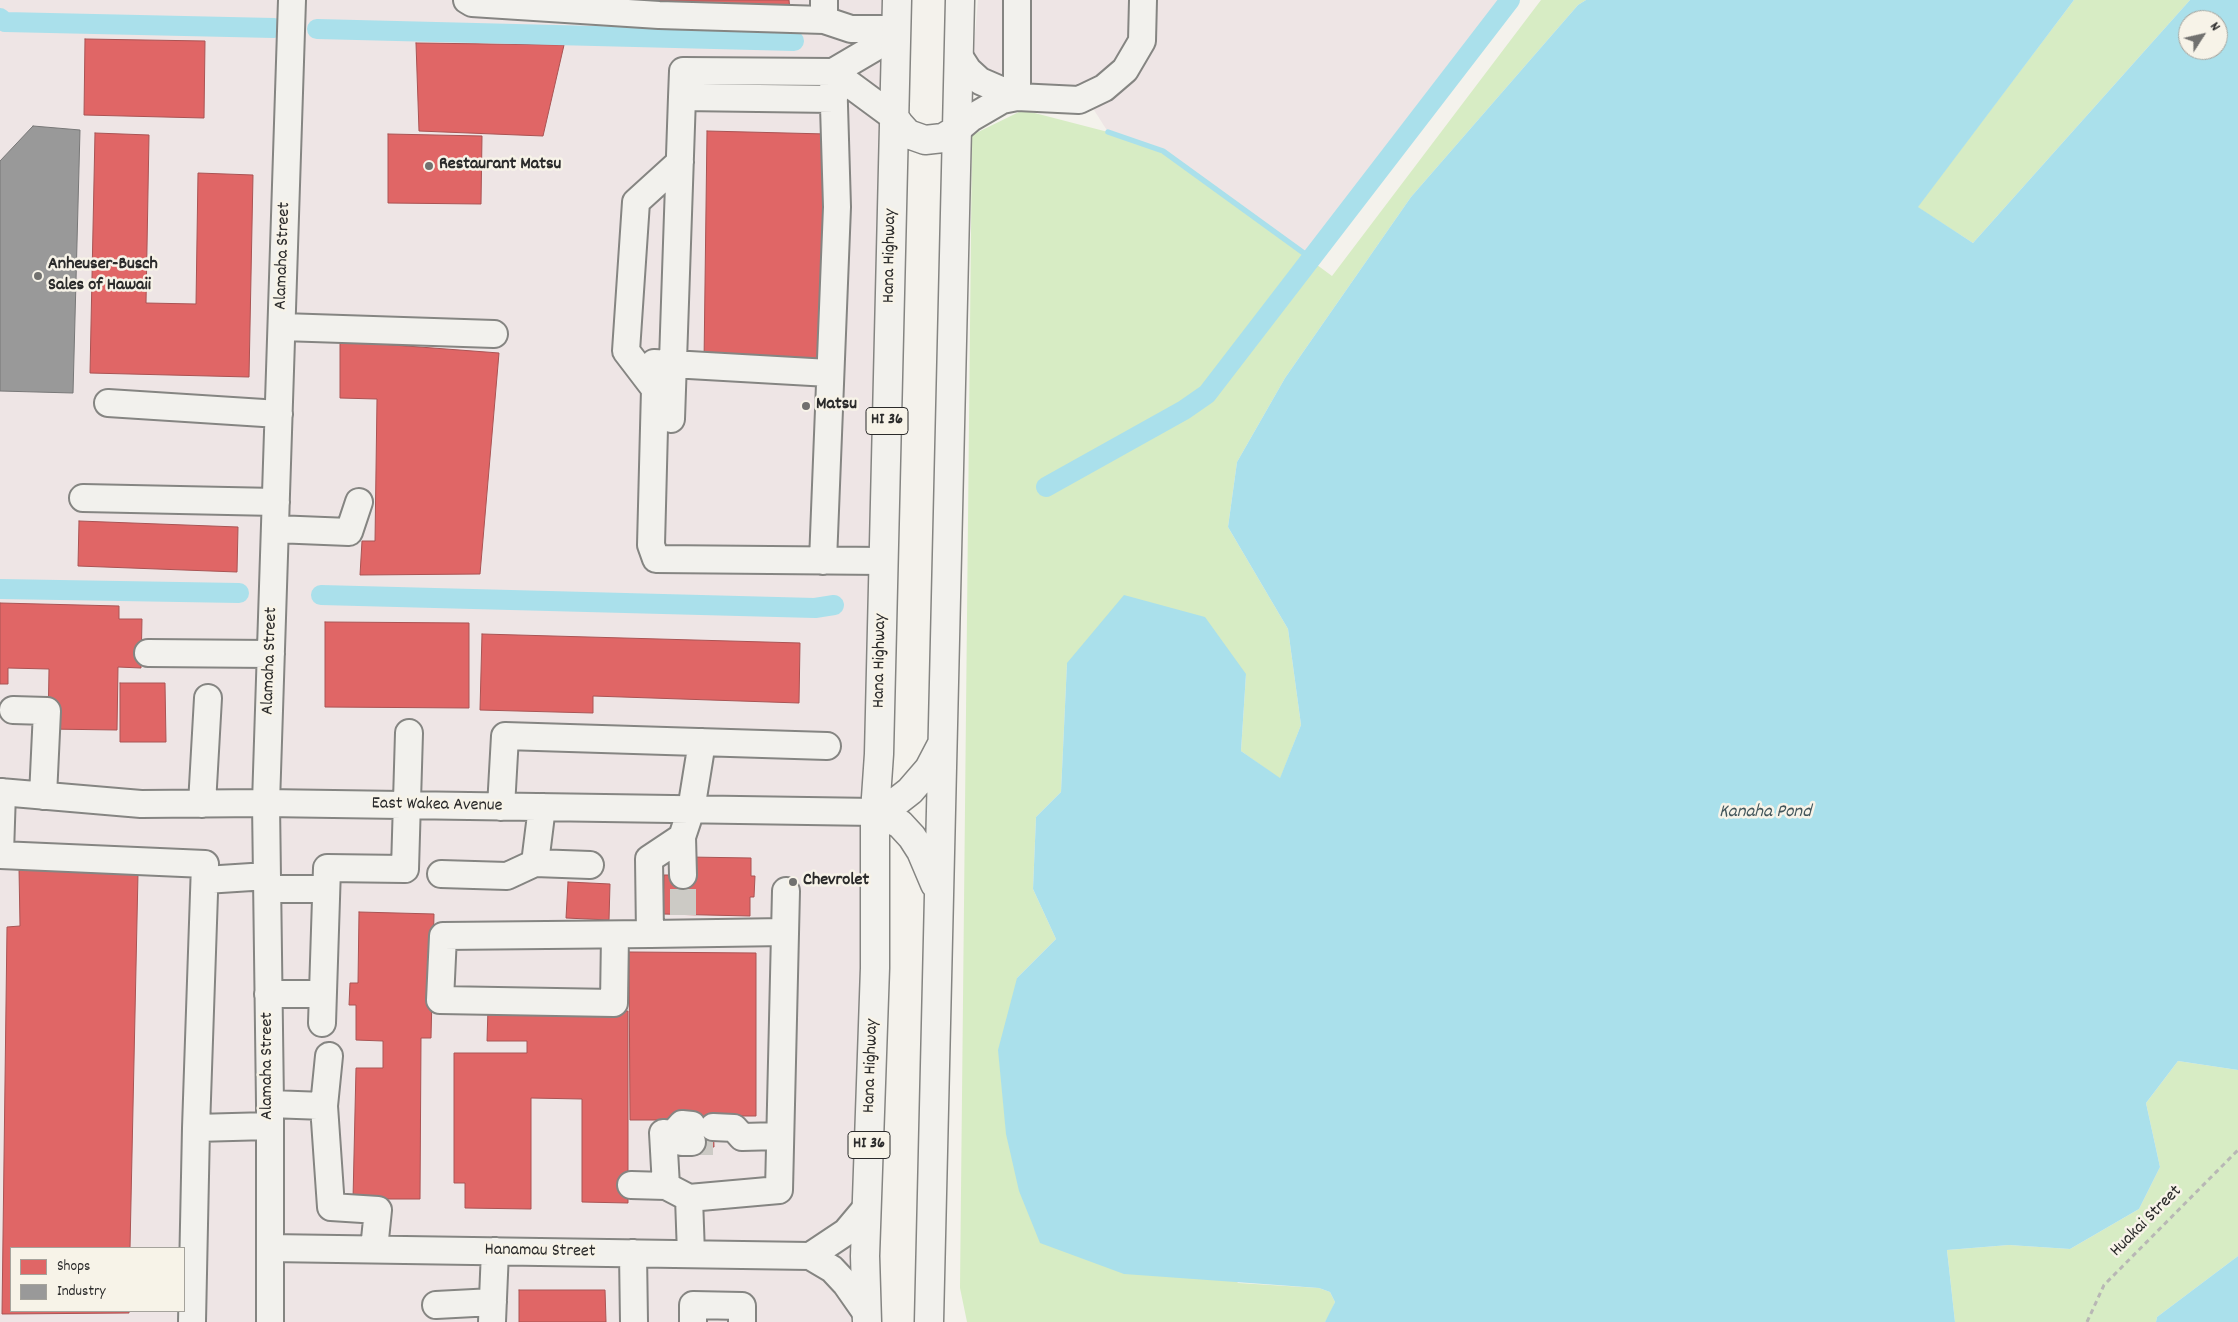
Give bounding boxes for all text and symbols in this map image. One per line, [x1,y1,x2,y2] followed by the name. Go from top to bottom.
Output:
[2178,10,2228,60] north arrow
[2204,18,2225,36] text: N
[439,155,561,177] place label: Restaurant Matsu
[423,160,435,172] marker: Restaurant Matsu
[271,202,297,310] street label: Alamaha Street
[879,209,903,303] street label: Hana Highway
[48,255,158,298] place label: Anheuser-Busch Sales of Hawaii
[32,270,44,282] marker: Anheuser-Busch Sales of Hawaii
[816,395,857,417] place label: Matsu
[800,400,812,412] marker: Matsu
[866,408,908,434] road number: HI 36
[258,607,284,715] street label: Alamaha Street
[869,614,893,708] street label: Hana Highway
[371,794,503,818] street label: East Wakea Avenue
[1719,802,1811,824] water label: Kanaha Pond
[803,871,869,893] place label: Chevrolet
[787,876,799,888] marker: Chevrolet
[258,1012,280,1120] street label: Alamaha Street
[860,1018,884,1114] street label: Hana Highway
[848,1132,890,1158] road number: HI 36
[2107,1182,2187,1262] street label: Huakai Street
[484,1240,596,1264] street label: Hanamau Street
[10,1247,185,1312] legend
[57,1256,90,1278] text: Shops
[57,1281,106,1303] text: Industry

